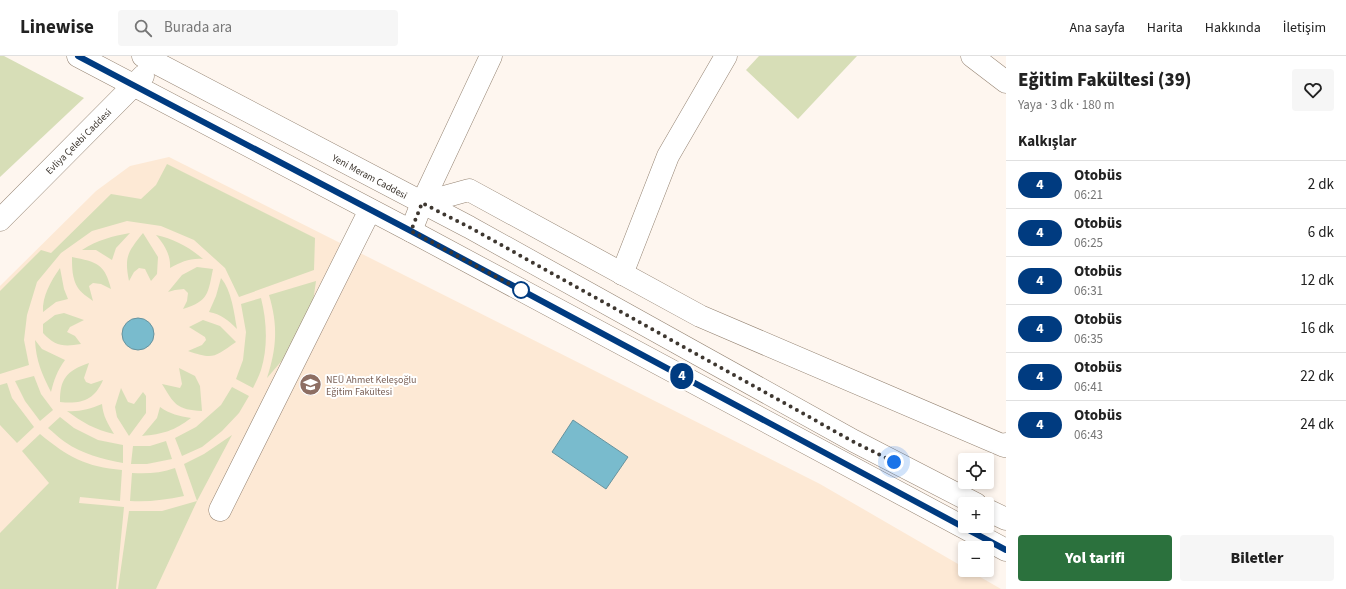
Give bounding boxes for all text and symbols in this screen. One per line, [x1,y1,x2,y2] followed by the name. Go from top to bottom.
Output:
[118,10,398,46] search box
[20,14,94,41] text: Linewise
[132,17,154,39] icon: search
[164,17,232,38] text: Burada ara
[1069,18,1125,38] text: Ana sayfa
[1147,18,1183,38] text: Harita
[1205,18,1261,38] text: Hakkında
[1283,18,1326,38] text: İletişim
[1018,67,1192,94] text: Eğitim Fakültesi (39)
[1292,69,1334,111] button: heart
[1018,96,1115,114] text: Yaya · 3 dk · 180 m
[43,106,115,178] street label: Evliya Çelebi Caddesi
[1018,131,1077,152] text: Kalkışlar
[328,151,410,203] street label: Yeni Meram Caddesi
[1074,165,1122,186] text: Otobüs
[1308,174,1334,195] text: 2 dk
[1036,175,1044,195] text: 4
[1074,186,1103,204] text: 06:21
[1074,213,1122,234] text: Otobüs
[1308,222,1334,243] text: 6 dk
[1036,223,1044,243] text: 4
[1074,234,1103,252] text: 06:25
[1074,261,1122,282] text: Otobüs
[1300,270,1334,291] text: 12 dk
[1036,271,1044,291] text: 4
[512,281,530,299] unlabelled marker
[1074,282,1103,300] text: 06:31
[1074,309,1122,330] text: Otobüs
[1300,318,1334,339] text: 16 dk
[1036,319,1044,339] text: 4
[1074,330,1103,348] text: 06:35
[1074,357,1122,378] text: Otobüs
[669,363,695,389] line badge: 4
[678,366,686,386] text: 4
[1300,366,1334,387] text: 22 dk
[1036,367,1044,387] text: 4
[298,372,324,398] school or university icon: NEÜ Ahmet Keleşoğlu Eğitim Fakültesi
[326,373,416,399] place label: NEÜ Ahmet Keleşoğlu Eğitim Fakültesi
[1074,378,1103,396] text: 06:41
[1074,405,1122,426] text: Otobüs
[1300,414,1334,435] text: 24 dk
[1036,415,1044,435] text: 4
[1074,426,1103,444] text: 06:43
[884,452,904,472] your location
[958,453,994,577] map controls
[958,453,994,489] button: locate
[958,497,994,533] button: +
[1018,535,1172,581] button: Yol tarifi
[1180,535,1334,581] button: Biletler
[958,541,994,577] button: −

